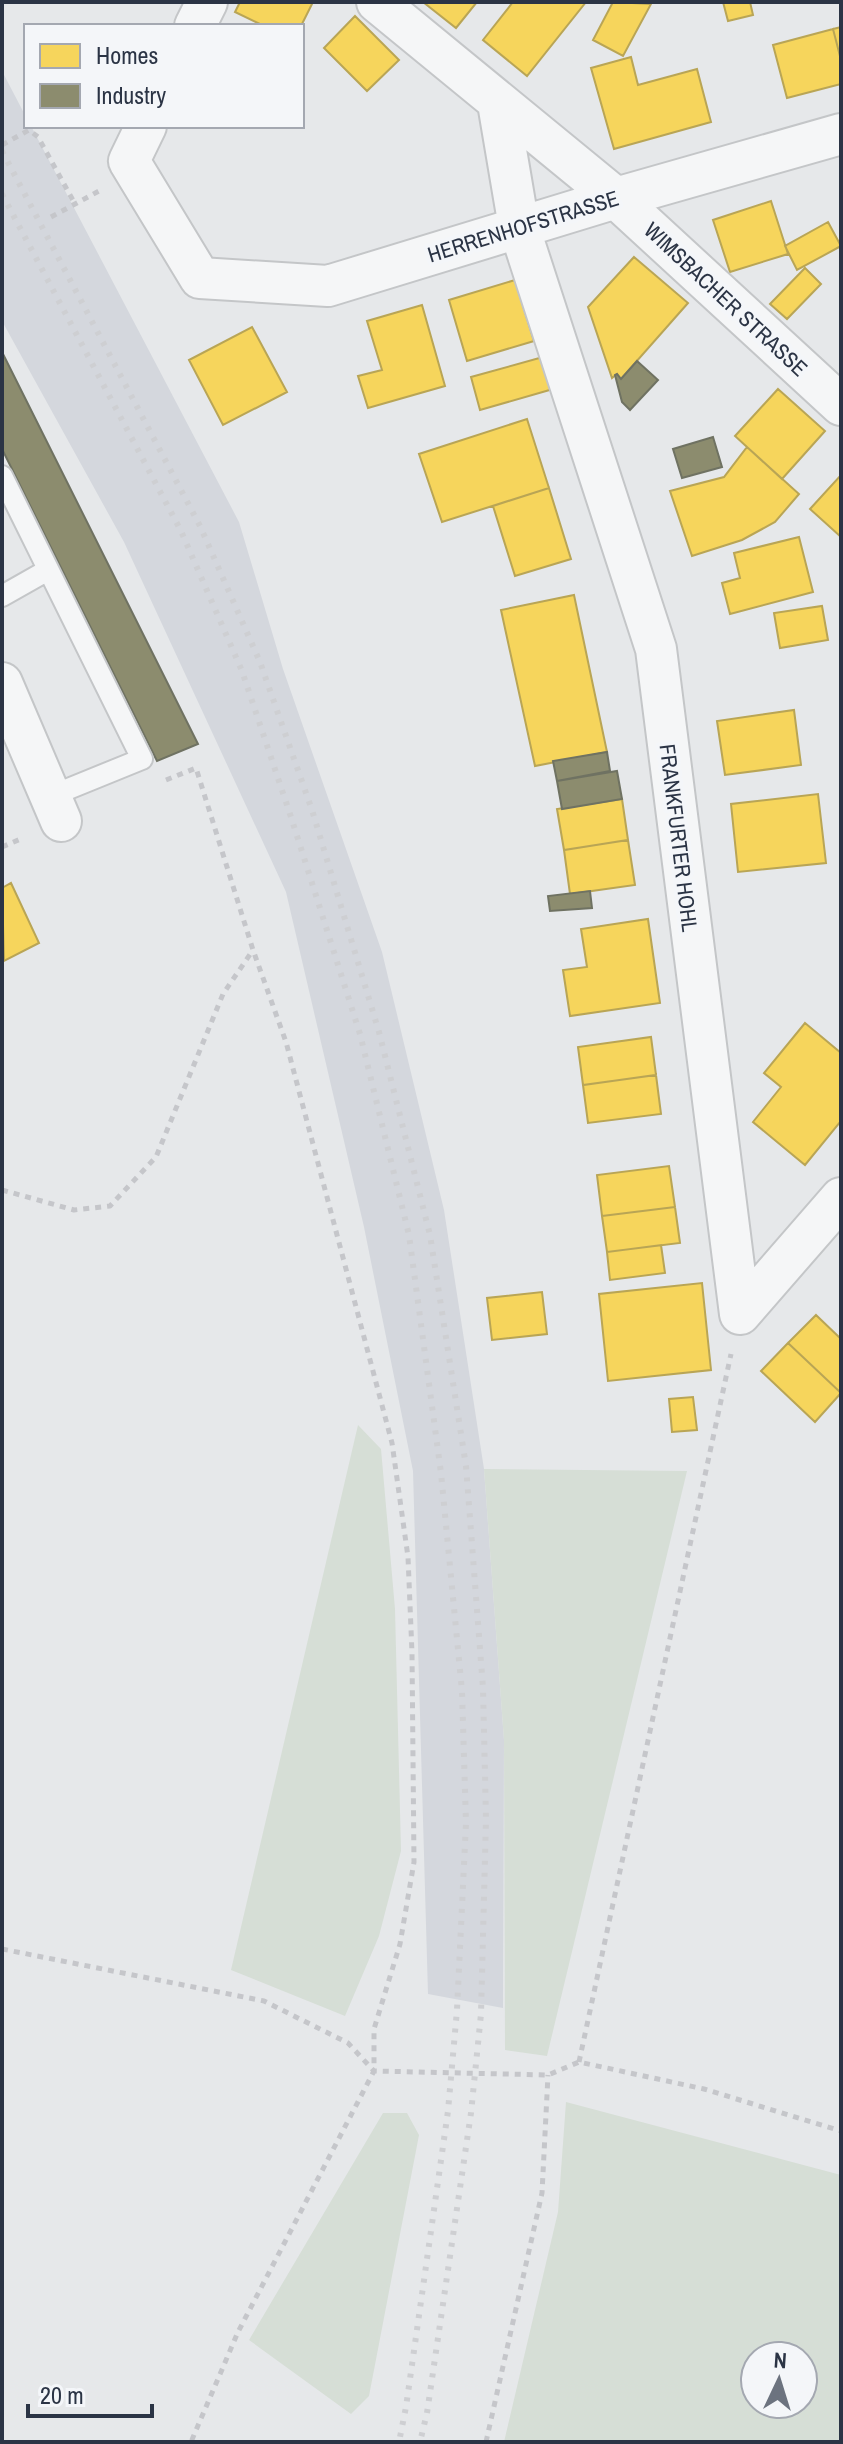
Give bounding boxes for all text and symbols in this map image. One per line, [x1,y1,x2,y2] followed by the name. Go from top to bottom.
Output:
[24,24,304,128] legend
[96,39,158,71] text: Homes
[96,79,166,111] text: Industry
[424,183,622,269] street label: HERRENHOFSTRASSE
[638,215,814,383] street label: WIMSBACHER STRASSE
[653,742,705,934] street label: FRANKFURTER HOHL
[739,2340,819,2420] north arrow
[773,2345,788,2375] text: N
[28,2368,152,2418] scale bar
[40,2379,84,2411] text: 20 m

